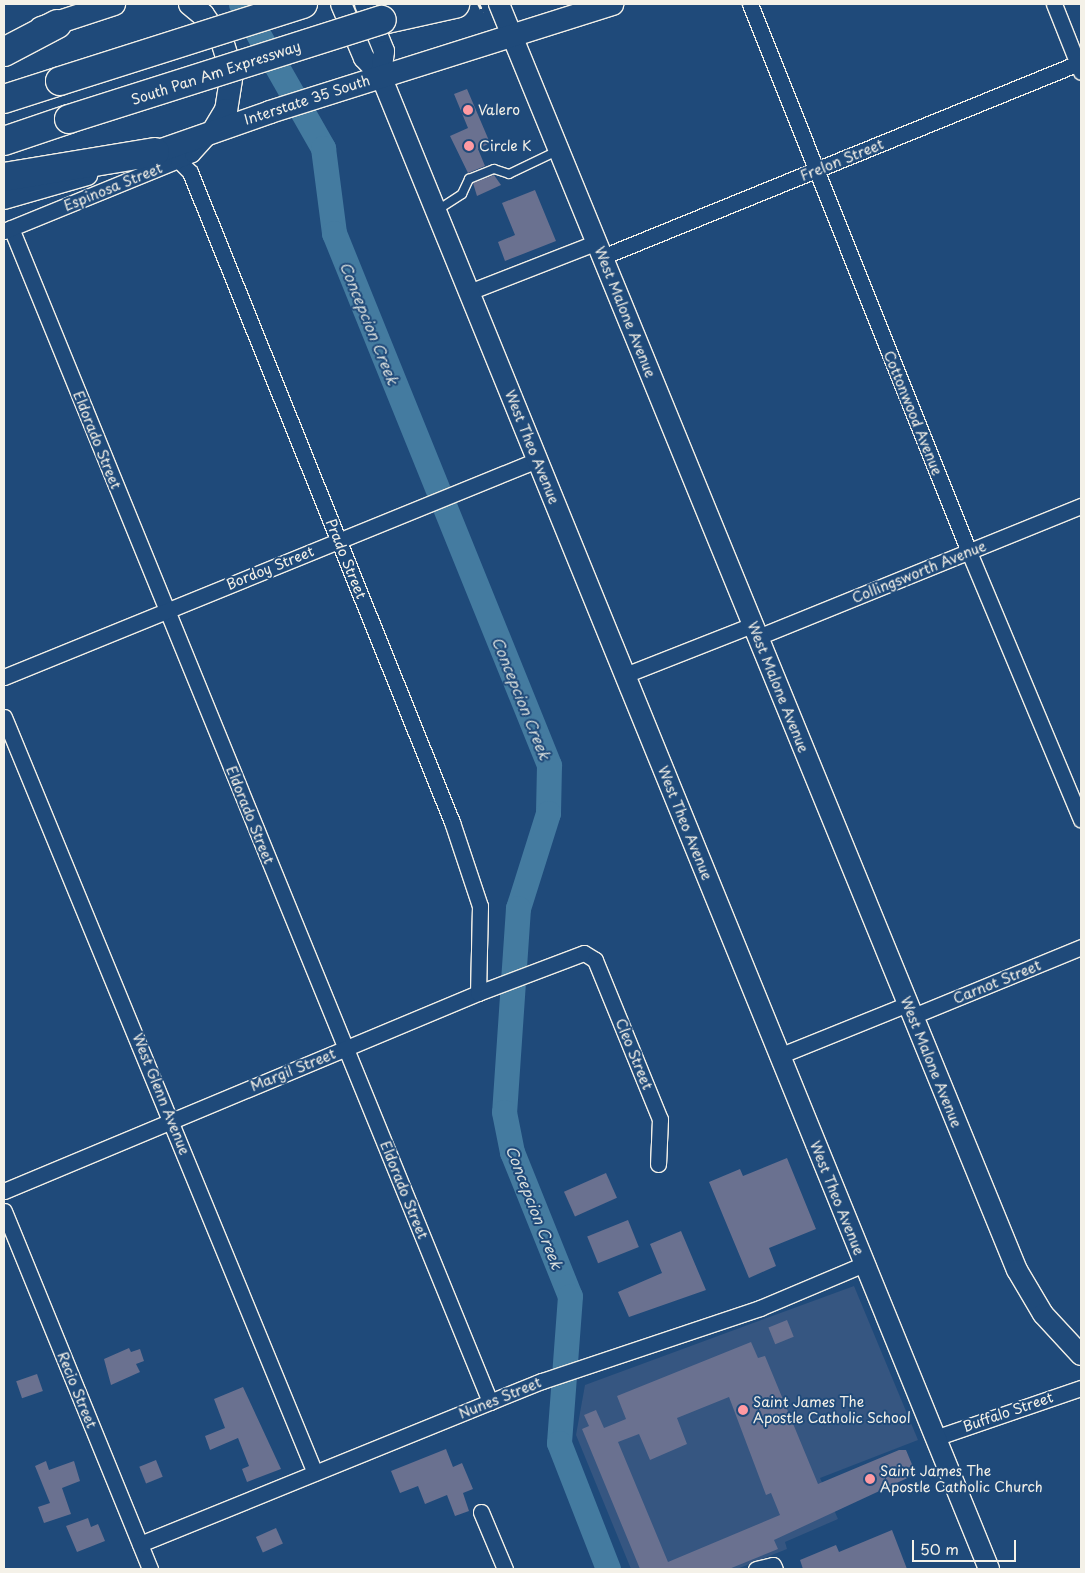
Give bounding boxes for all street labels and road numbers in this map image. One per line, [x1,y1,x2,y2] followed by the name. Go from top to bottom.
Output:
[128,37,304,109] street label: South Pan Am Expressway
[242,72,372,128] street label: Interstate 35 South
[798,136,886,184] street label: Frelon Street
[61,159,165,215] street label: Espinosa Street
[591,244,659,380] street label: West Malone Avenue
[880,348,946,478] street label: Cottonwood Avenue
[501,387,563,507] street label: West Theo Avenue
[70,388,124,492] street label: Eldorado Street
[322,516,370,602] street label: Prado Street
[849,537,989,607] street label: Collingsworth Avenue
[223,543,317,593] street label: Bordoy Street
[744,619,812,755] street label: West Malone Avenue
[223,763,277,867] street label: Eldorado Street
[654,763,716,883] street label: West Theo Avenue
[951,957,1043,1007] street label: Carnot Street
[897,994,965,1130] street label: West Malone Avenue
[612,1016,656,1092] street label: Cleo Street
[129,1031,193,1157] street label: West Glenn Avenue
[248,1045,338,1095] street label: Margil Street
[377,1138,431,1242] street label: Eldorado Street
[806,1138,868,1258] street label: West Theo Avenue
[54,1349,100,1431] street label: Recio Street
[456,1374,544,1422] street label: Nunes Street
[960,1389,1056,1435] street label: Buffalo Street

